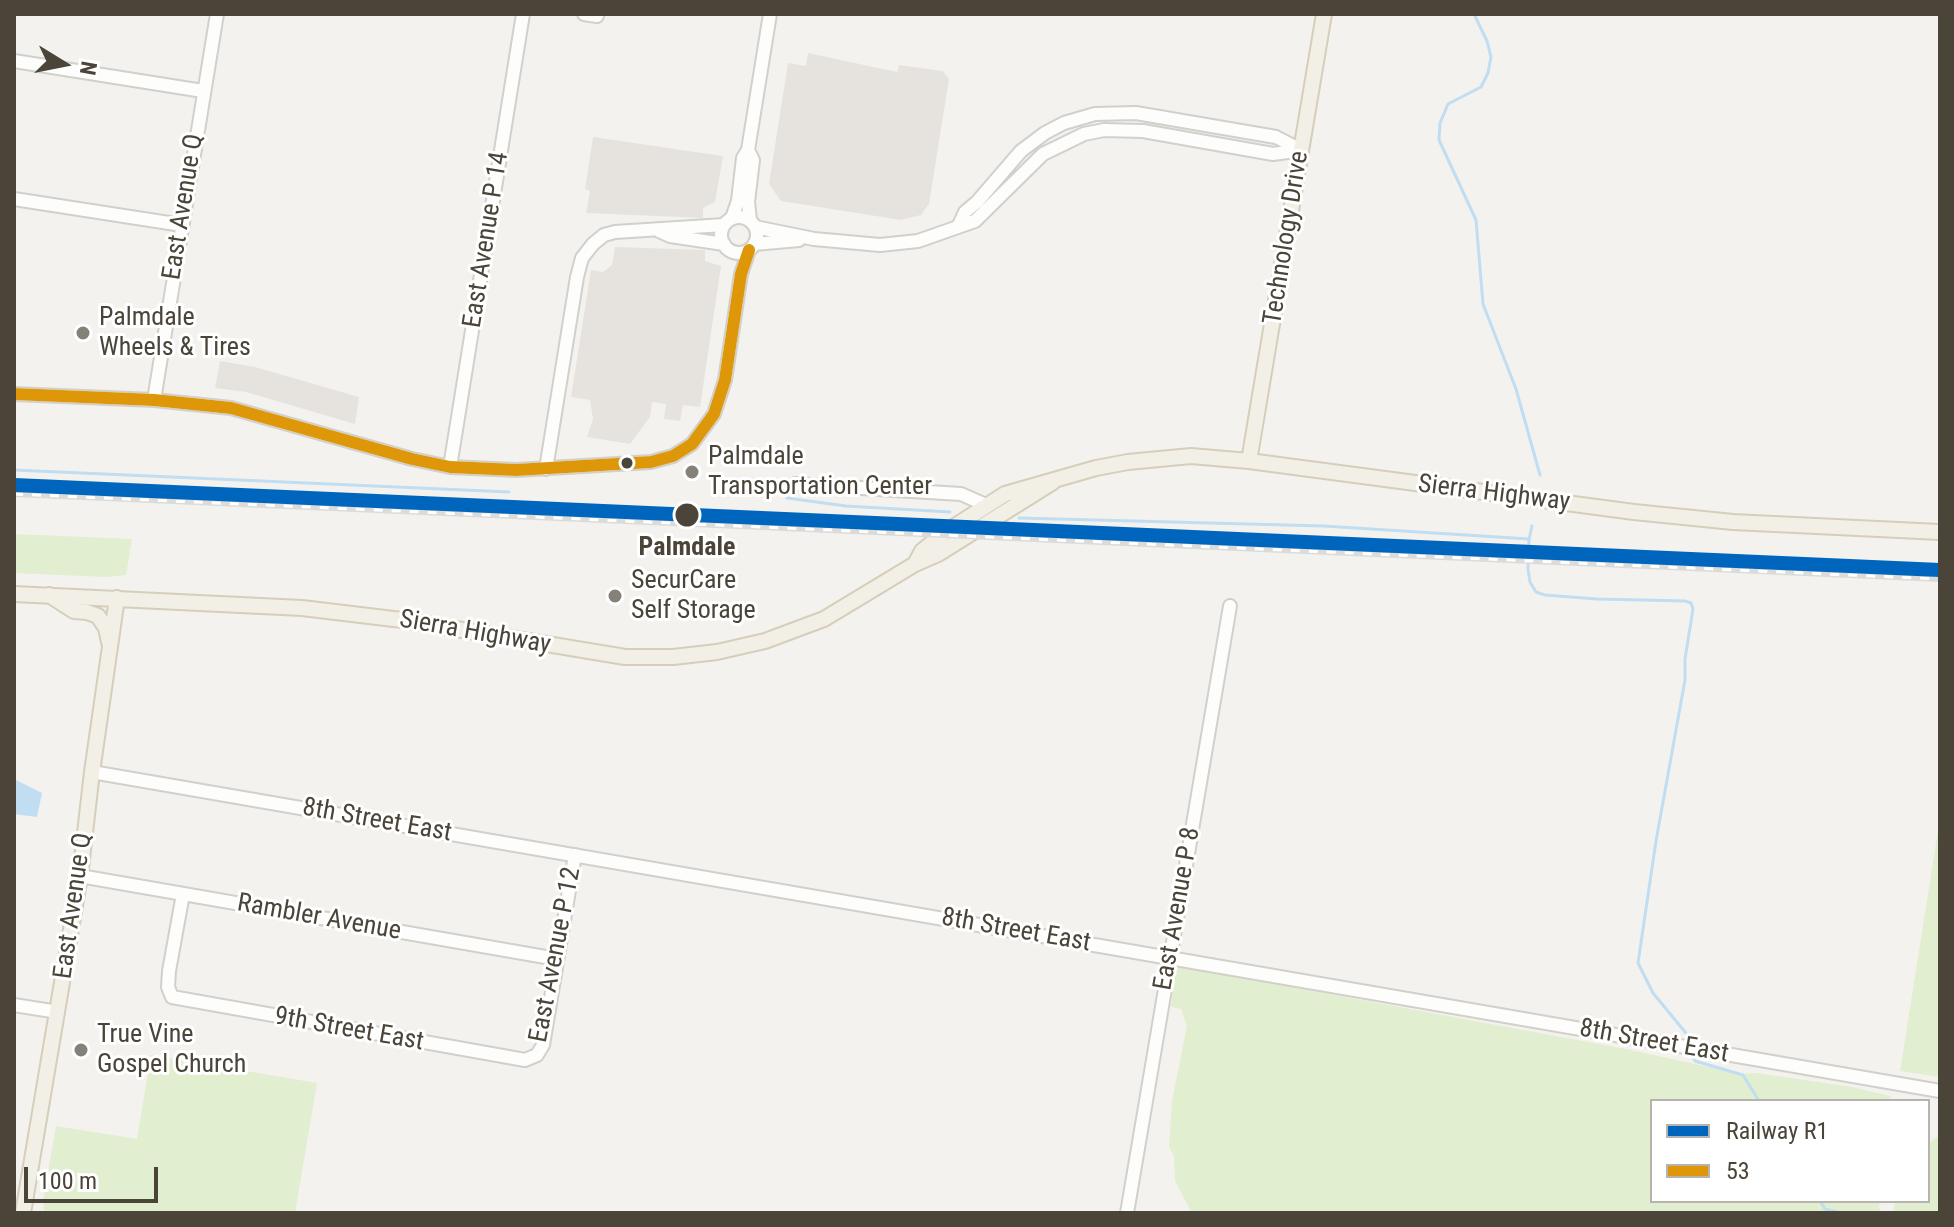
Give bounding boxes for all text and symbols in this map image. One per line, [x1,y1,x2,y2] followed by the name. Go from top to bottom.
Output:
[24,24,104,104] north arrow
[75,59,102,77] text: N
[157,132,211,282] street label: East Avenue Q
[1258,149,1316,327] street label: Technology Drive
[458,150,516,330] street label: East Avenue P 14
[99,302,251,364] place label: Palmdale Wheels & Tires
[74,324,92,342] marker: Palmdale Wheels & Tires
[708,441,932,502] place label: Palmdale Transportation Center
[619,455,635,471] unlabelled marker
[683,463,701,481] marker: Palmdale Transportation Center
[1416,469,1572,519] street label: Sierra Highway
[673,501,701,529] marker: Palmdale
[639,532,735,564] place label: Palmdale
[631,565,756,626] place label: SecurCare Self Storage
[606,587,624,605] marker: SecurCare Self Storage
[397,604,553,662] street label: Sierra Highway
[300,793,454,849] street label: 8th Street East
[1148,825,1208,993] street label: East Avenue P 8
[48,831,100,981] street label: East Avenue Q
[524,865,588,1045] street label: East Avenue P 12
[235,888,403,948] street label: Rambler Avenue
[939,903,1093,959] street label: 8th Street East
[272,1002,426,1058] street label: 9th Street East
[1577,1014,1731,1070] street label: 8th Street East
[97,1019,246,1080] place label: True Vine Gospel Church
[72,1041,90,1059] marker: True Vine Gospel Church
[1650,1099,1930,1203] legend
[1726,1117,1828,1145] text: Railway R1
[28,1151,162,1201] scale bar
[1726,1157,1750,1185] text: 53
[38,1167,97,1195] text: 100 m

